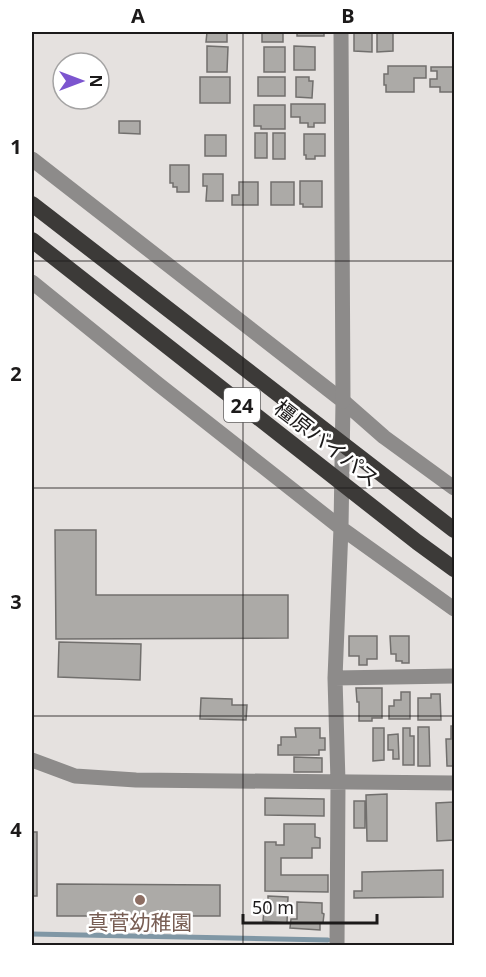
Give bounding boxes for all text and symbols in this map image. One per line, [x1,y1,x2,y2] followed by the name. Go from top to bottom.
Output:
[131,2,145,29] text: A
[341,2,355,29] text: B
[51,51,111,111] north arrow
[85,74,107,88] text: N
[10,133,22,160] text: 1
[10,360,22,387] text: 2
[224,388,260,422] road number: 24
[269,393,385,493] street label: 橿原バイパス
[10,588,22,615] text: 3
[10,816,22,843] text: 4
[243,887,376,925] scale bar
[133,893,147,907] marker: 真菅幼稚園
[252,895,294,919] text: 50 m
[88,908,193,936] place label: 真菅幼稚園

